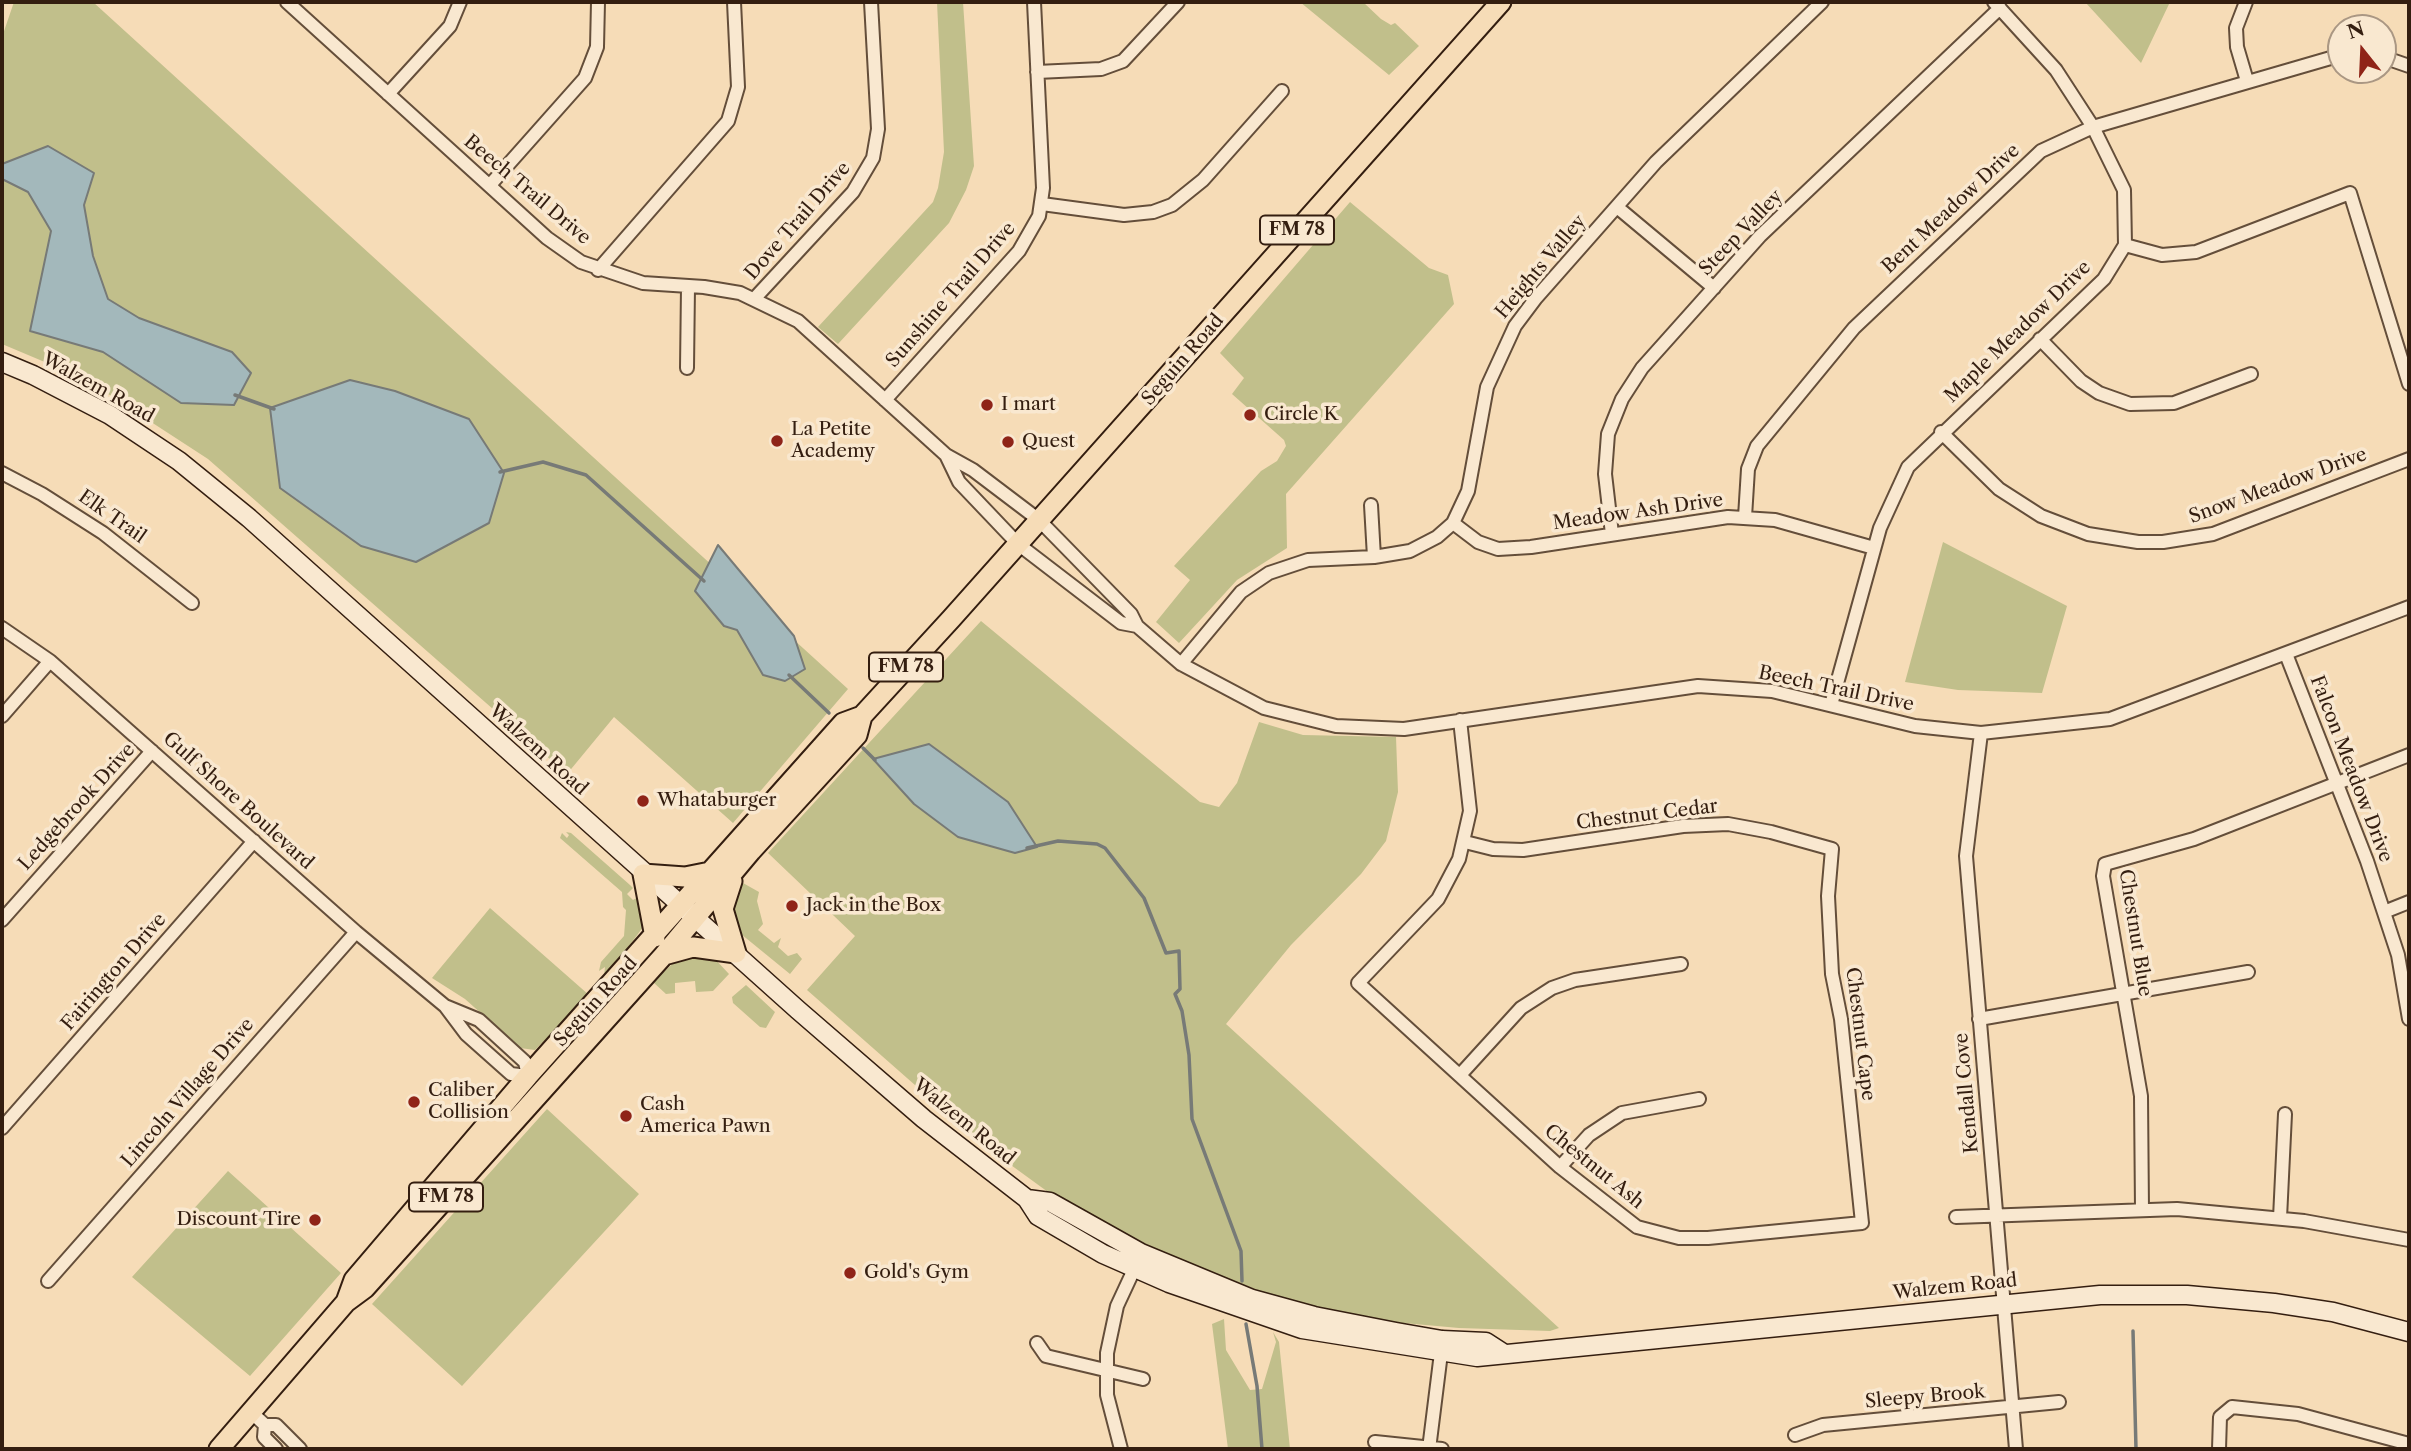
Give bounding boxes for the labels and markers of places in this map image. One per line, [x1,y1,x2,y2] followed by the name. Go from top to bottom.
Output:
[1001,394,1056,416] place label: I mart
[979,397,995,413] marker: I mart
[1264,404,1338,426] place label: Circle K
[1242,407,1258,423] marker: Circle K
[791,419,875,463] place label: La Petite Academy
[1022,431,1075,453] place label: Quest
[769,433,785,449] marker: La Petite Academy
[1000,434,1016,450] marker: Quest
[657,790,777,812] place label: Whataburger
[635,793,651,809] marker: Whataburger
[806,895,941,917] place label: Jack in the Box
[784,898,800,914] marker: Jack in the Box
[428,1080,509,1124] place label: Caliber Collision
[406,1094,422,1110] marker: Caliber Collision
[640,1094,771,1138] place label: Cash America Pawn
[618,1108,634,1124] marker: Cash America Pawn
[176,1209,301,1231] place label: Discount Tire
[307,1212,323,1228] marker: Discount Tire
[864,1262,969,1284] place label: Gold's Gym
[842,1265,858,1281] marker: Gold's Gym

